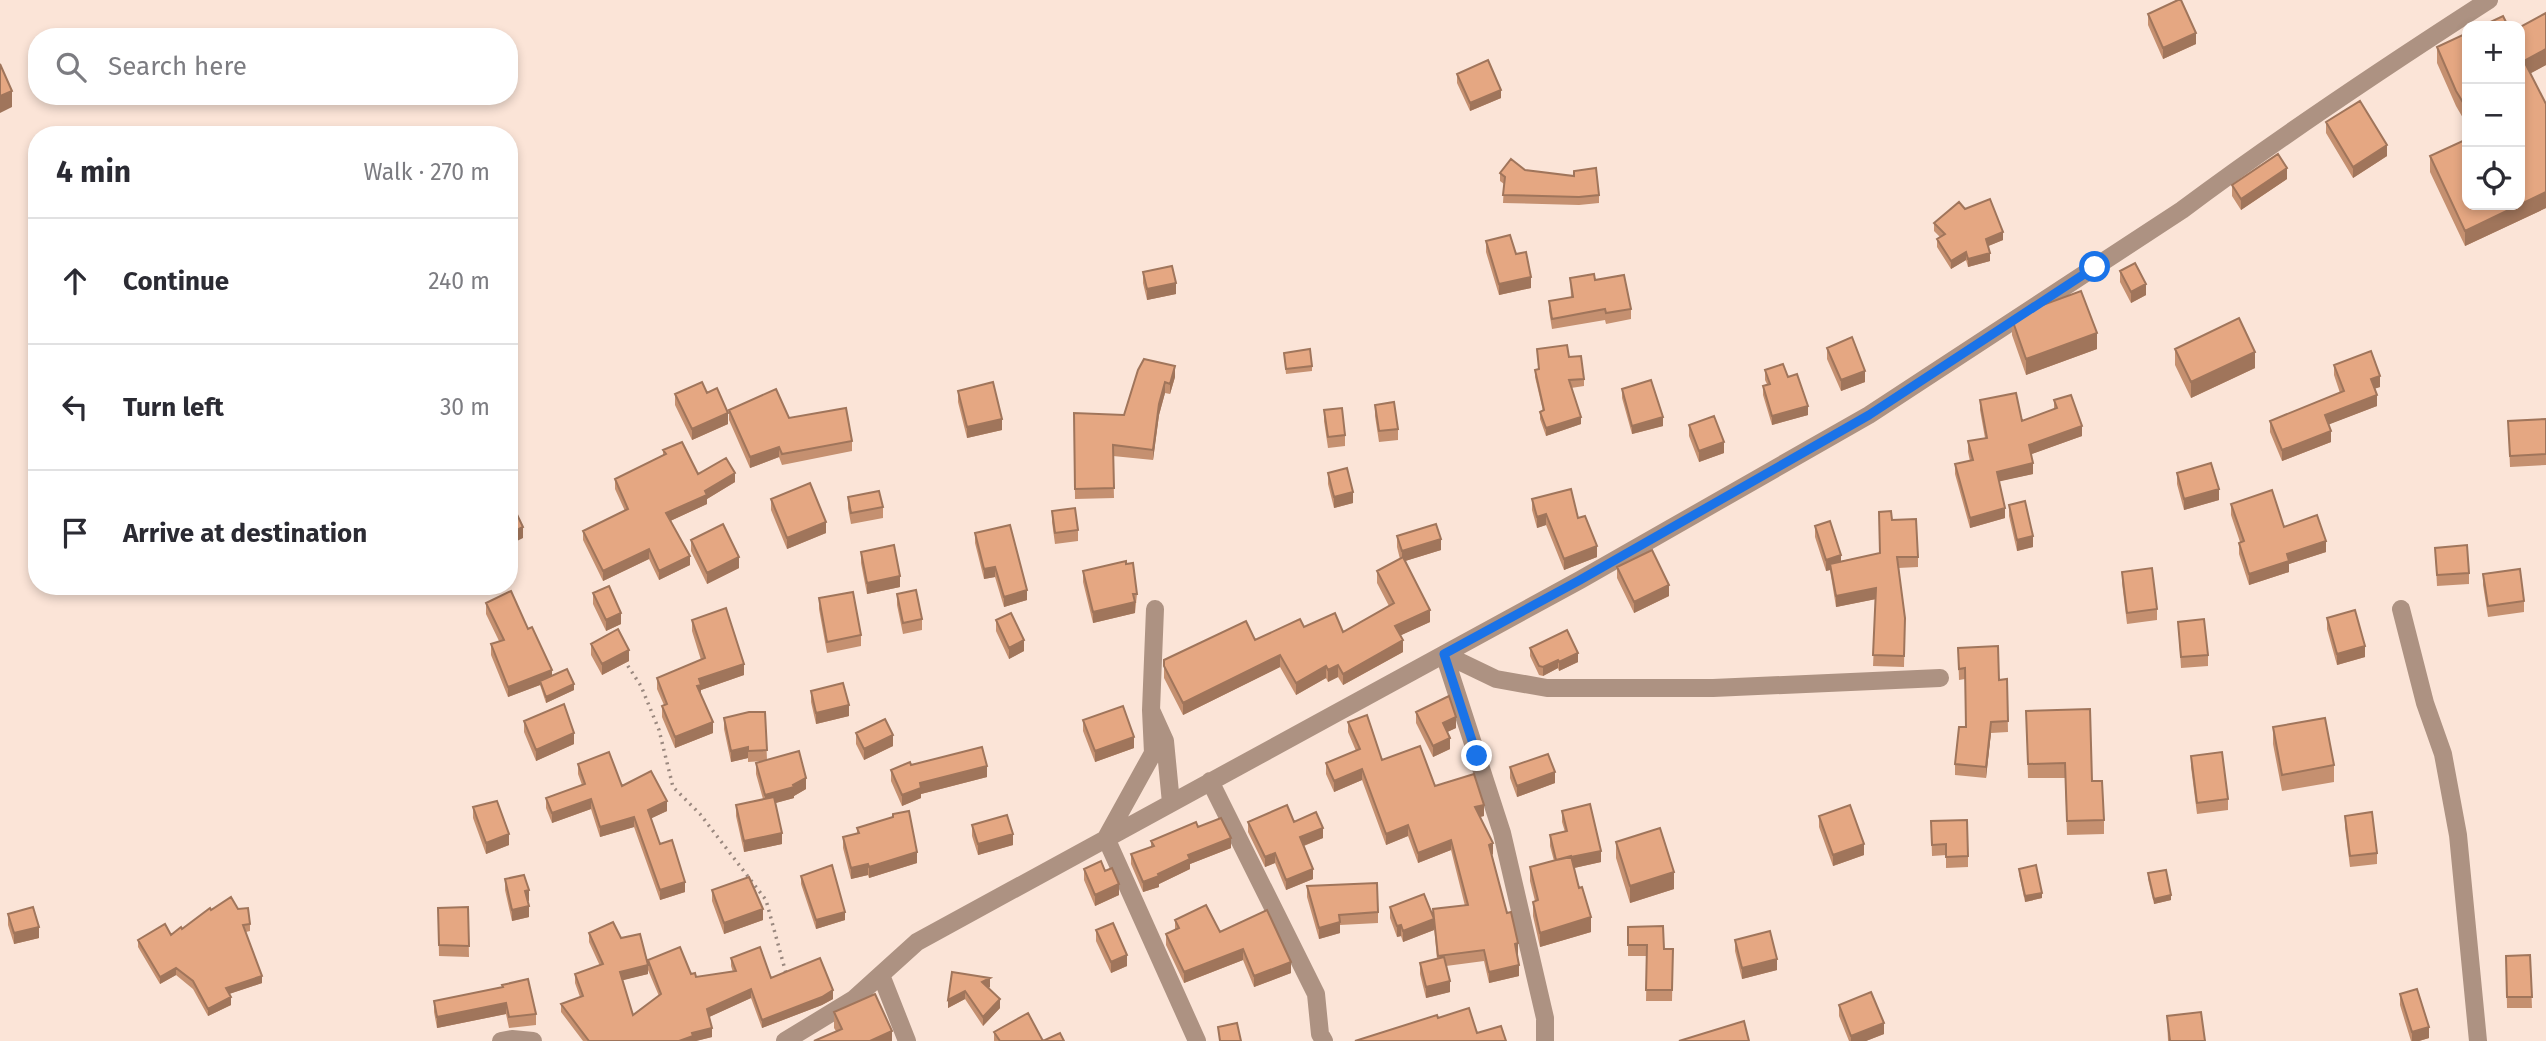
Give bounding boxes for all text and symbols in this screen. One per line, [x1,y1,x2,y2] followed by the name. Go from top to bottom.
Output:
[2462,21,2525,210] map controls
[2462,21,2525,84] button: +
[28,28,518,105] search box
[52,48,90,86] icon: search
[108,51,247,82] text: Search here
[2462,84,2525,147] button: −
[2462,147,2525,210] button: locate
[56,154,131,190] text: 4 min
[363,158,490,186] text: Walk · 270 m
[2079,251,2110,282] route start
[56,262,94,300] icon: ahead
[123,266,229,297] text: Continue
[428,267,490,295] text: 240 m
[56,388,94,426] icon: left
[123,392,224,423] text: Turn left
[440,393,490,421] text: 30 m
[56,514,94,552] icon: arrive
[123,518,367,549] text: Arrive at destination
[1461,740,1492,771] route end

